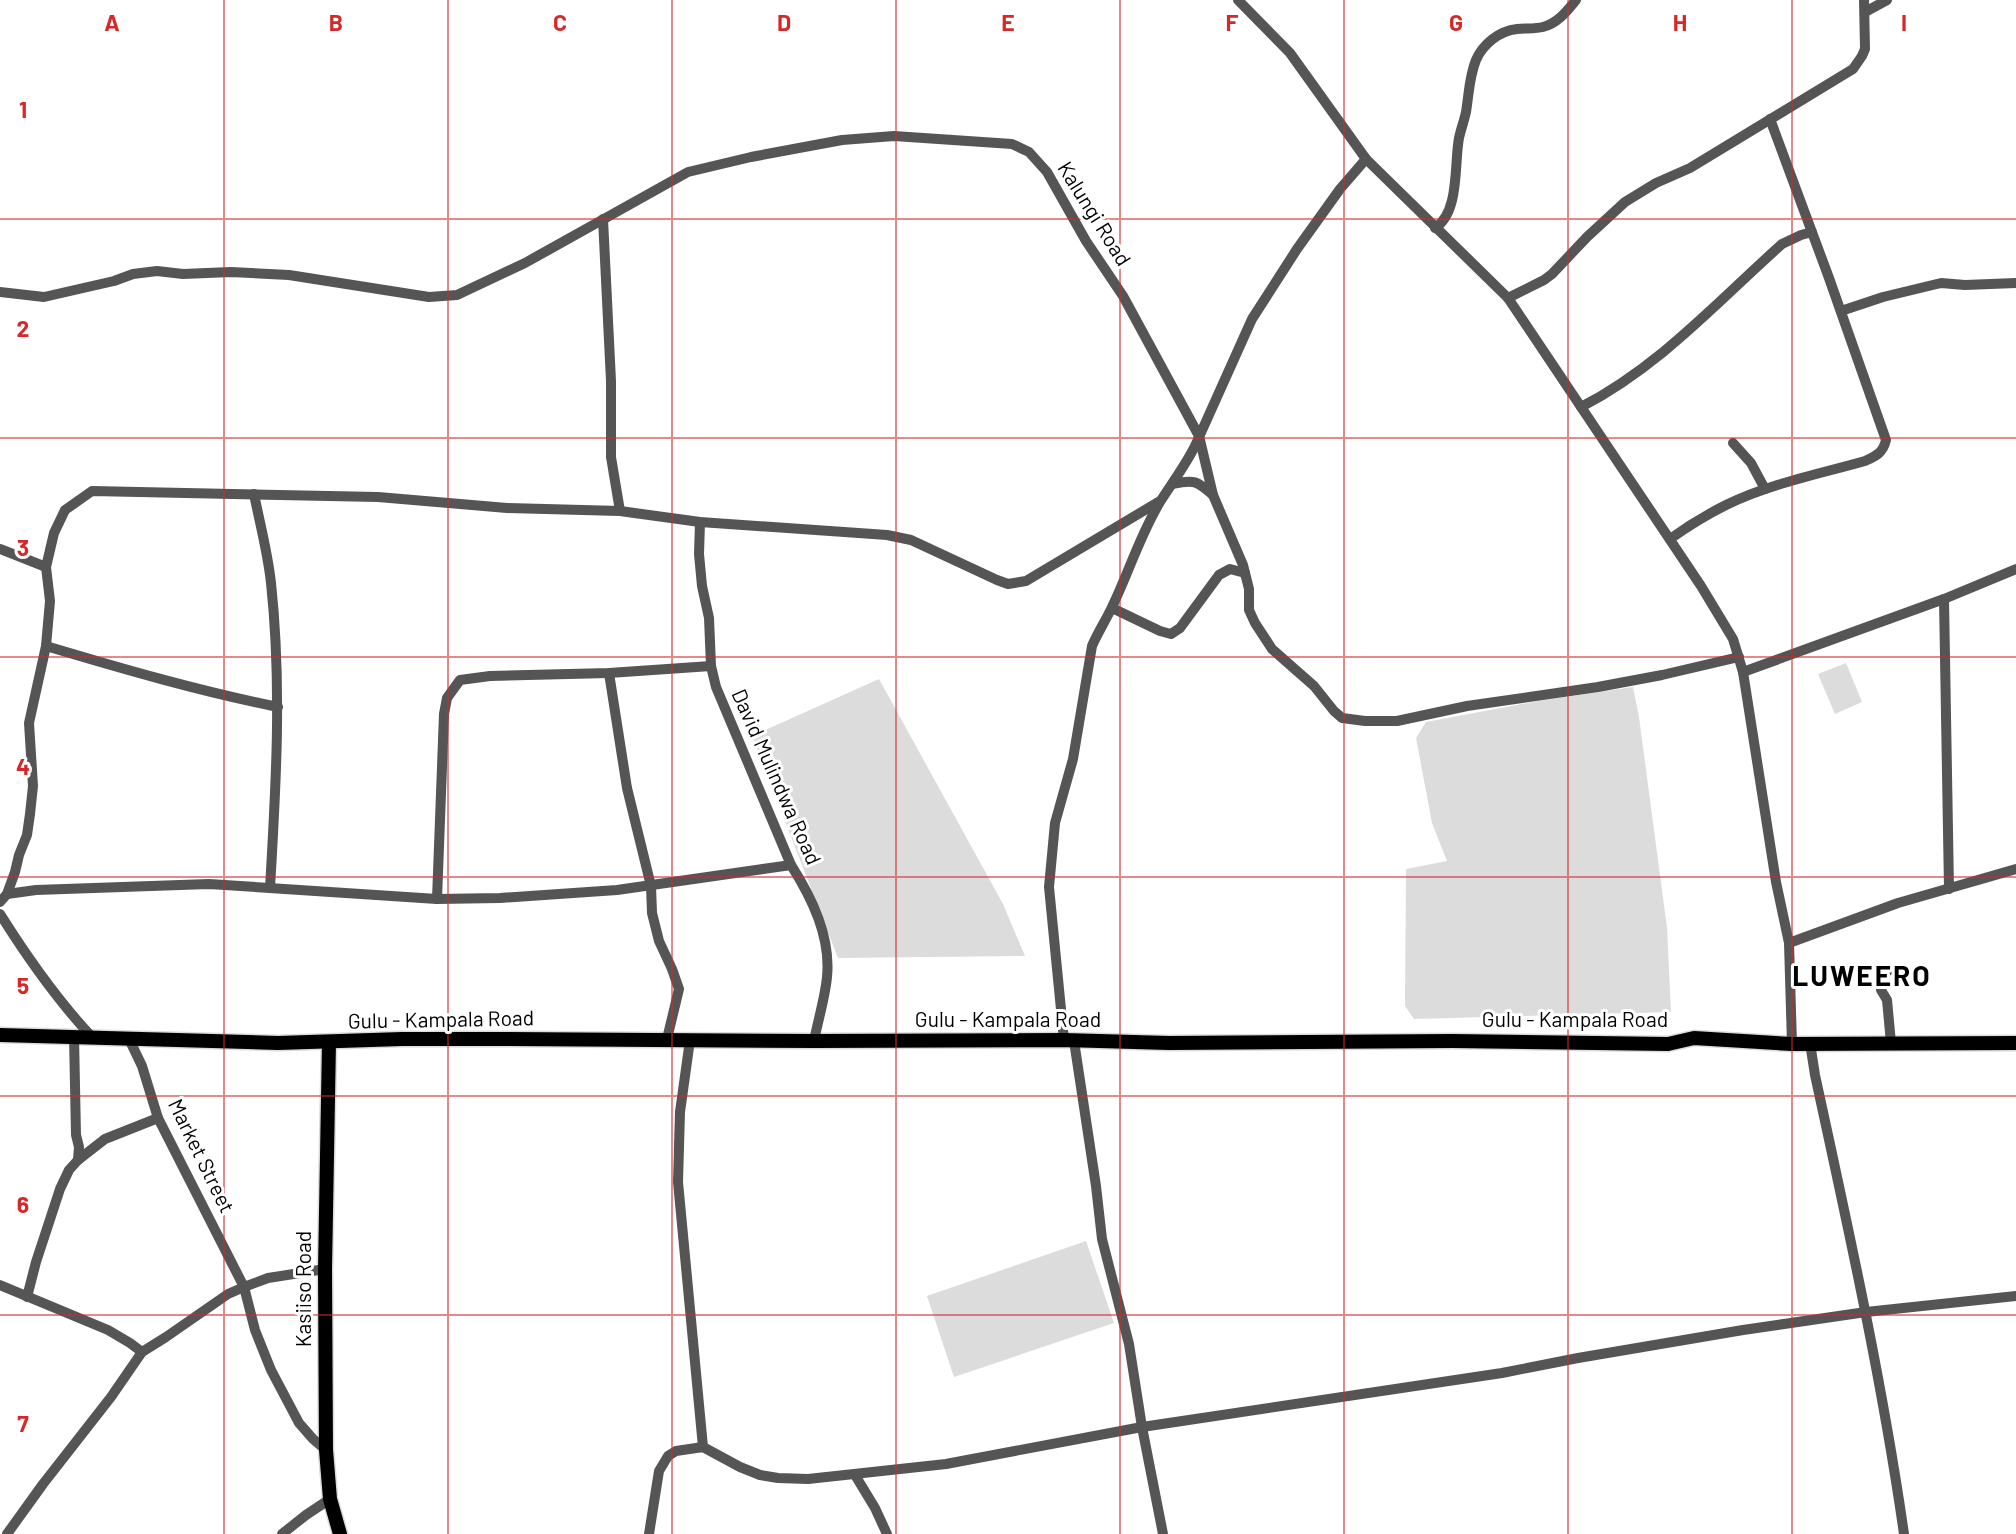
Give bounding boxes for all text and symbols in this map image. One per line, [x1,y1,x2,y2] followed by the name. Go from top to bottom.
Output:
[104,8,120,36] text: A
[329,8,343,36] text: B
[553,8,567,36] text: C
[777,8,791,36] text: D
[1001,8,1015,36] text: E
[1226,8,1239,36] text: F
[1449,8,1463,36] text: G
[1673,8,1687,36] text: H
[1901,8,1907,36] text: I
[19,95,27,123] text: 1
[1053,156,1137,270] street label: Kalungi Road
[17,314,29,342] text: 2
[17,533,29,561] text: 3
[727,685,827,868] street label: David Mulindwa Road
[16,752,30,780] text: 4
[1792,958,1932,992] district label: LUWEERO
[17,971,29,999] text: 5
[348,1004,534,1033] street label: Gulu - Kampala Road
[915,1006,1101,1031] street label: Gulu - Kampala Road
[1482,1006,1668,1031] street label: Gulu - Kampala Road
[164,1094,241,1216] street label: Market Street
[17,1190,29,1218] text: 6
[290,1231,315,1347] street label: Kasiiso Road
[17,1409,29,1437] text: 7

